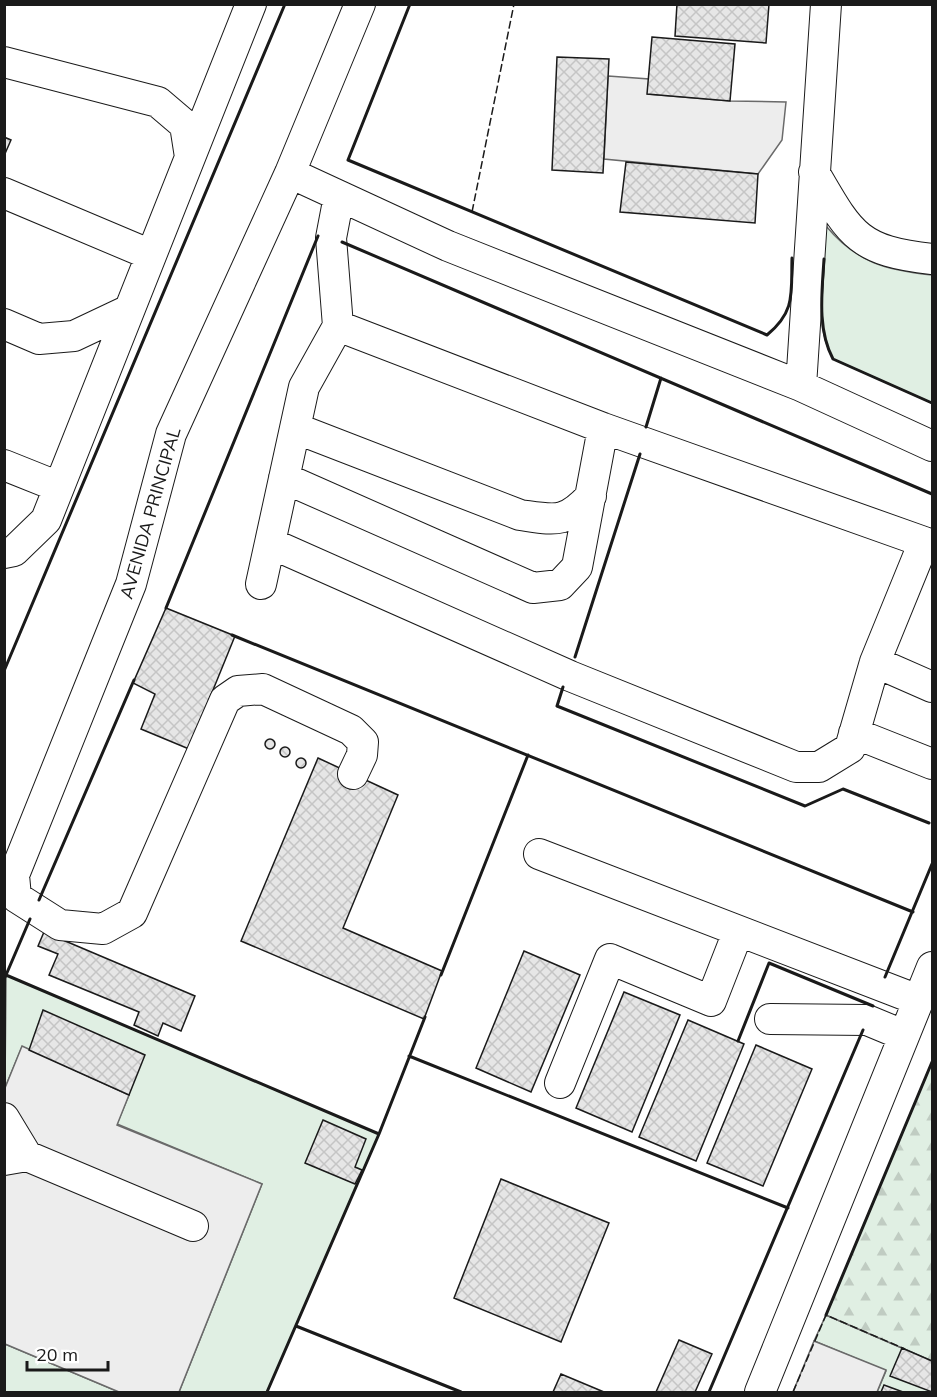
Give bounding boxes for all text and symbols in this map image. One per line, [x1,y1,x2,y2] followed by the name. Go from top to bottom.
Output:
[114,424,186,601] street label: AVENIDA PRINCIPAL
[27,1334,108,1372] scale bar
[36,1343,78,1366] text: 20 m

